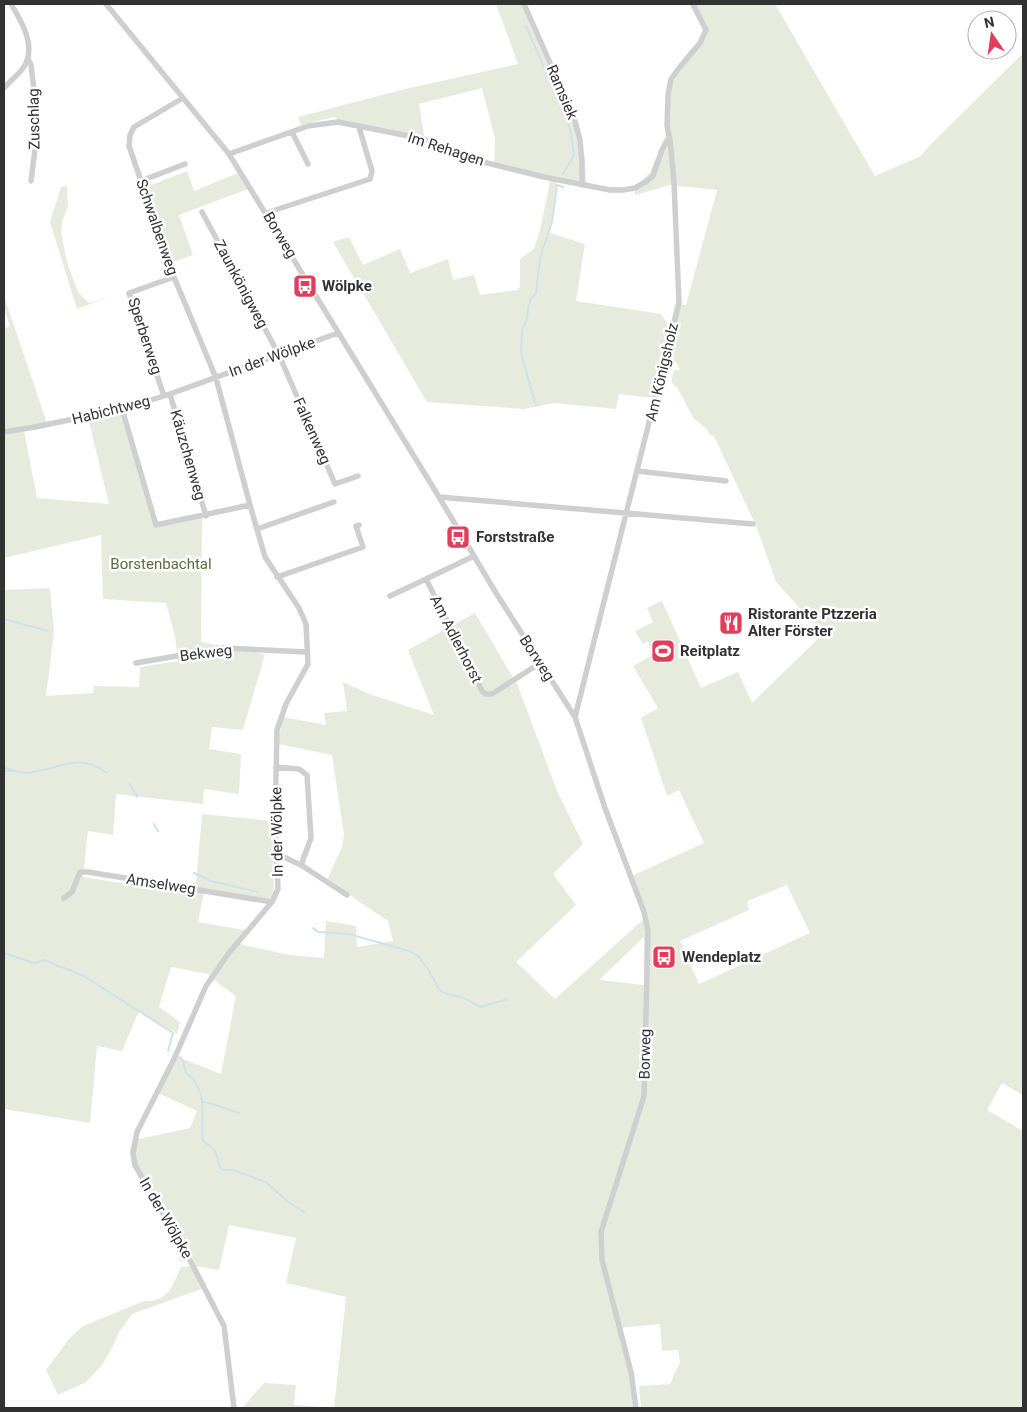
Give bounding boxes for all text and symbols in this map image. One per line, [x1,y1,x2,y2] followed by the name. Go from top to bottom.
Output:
[967,10,1017,60] north arrow
[982,13,996,31] text: N
[542,62,582,122] street label: Ramsiek
[24,88,44,150] street label: Zuschlag
[406,128,486,170] street label: Im Rehagen
[132,177,182,277] street label: Schwalbenweg
[259,209,301,261] street label: Borweg
[210,237,272,331] street label: Zaunkönigweg
[292,273,318,299] bus stop icon: Wölpke
[322,277,372,295] place label: Wölpke
[124,295,166,377] street label: Sperberweg
[642,321,682,423] street label: Am Königsholz
[226,333,318,381] street label: In der Wölpke
[70,392,152,428] street label: Habichtweg
[289,395,335,467] street label: Falkenweg
[167,408,209,502] street label: Käuzchenweg
[445,524,471,550] bus stop icon: Forststraße
[476,528,554,546] place label: Forststraße
[110,555,212,573] park label: Borstenbachtal
[426,592,486,686] street label: Am Adlerhorst
[748,605,877,640] place label: Ristorante Ptzzeria Alter Förster
[718,610,744,636] restaurant icon: Ristorante Ptzzeria Alter Förster
[516,632,558,684] street label: Borweg
[650,638,676,664] sports icon: Reitplatz
[179,641,233,665] street label: Bekweg
[680,642,740,660] place label: Reitplatz
[267,787,287,877] street label: In der Wölpke
[125,870,197,898] street label: Amselweg
[651,944,677,970] bus stop icon: Wendeplatz
[682,948,761,966] place label: Wendeplatz
[636,1028,654,1080] street label: Borweg
[136,1174,196,1262] street label: In der Wölpke

